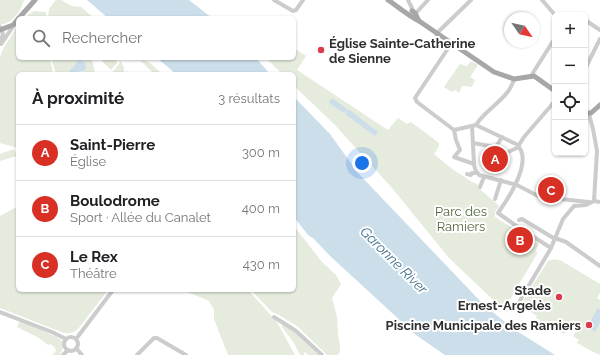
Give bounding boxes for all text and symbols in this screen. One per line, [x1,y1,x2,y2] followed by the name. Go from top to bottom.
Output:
[504,12,540,48] north arrow
[552,12,588,156] map controls
[552,12,588,48] button: +
[16,16,296,60] search box
[30,27,52,49] icon: search
[62,29,142,47] text: Rechercher
[329,36,476,66] place label: Église Sainte-Catherine de Sienne
[316,45,326,55] marker: Église Sainte-Catherine de Sienne
[552,48,588,84] button: −
[552,84,588,120] button: locate
[32,88,124,108] text: À proximité
[218,91,280,106] text: 3 résultats
[552,120,588,156] button: layers
[70,136,155,154] text: Saint-Pierre
[482,144,508,174] pin: A
[41,145,49,160] text: A
[242,145,280,160] text: 300 m
[352,153,372,173] your location
[70,154,106,169] text: Église
[538,175,564,205] pin: C
[70,192,160,210] text: Boulodrome
[41,201,49,216] text: B
[242,201,280,216] text: 400 m
[435,204,487,234] park label: Parc des Ramiers
[70,210,211,225] text: Sport · Allée du Canalet
[357,223,432,298] water label: Garonne River
[507,225,533,255] pin: B
[70,248,118,266] text: Le Rex
[41,257,49,272] text: C
[243,257,280,272] text: 430 m
[70,266,117,281] text: Théâtre
[458,283,552,313] place label: Stade Ernest-Argelès
[554,292,564,302] marker: Stade Ernest-Argelès
[386,318,582,333] place label: Piscine Municipale des Ramiers
[584,320,594,330] marker: Piscine Municipale des Ramiers

